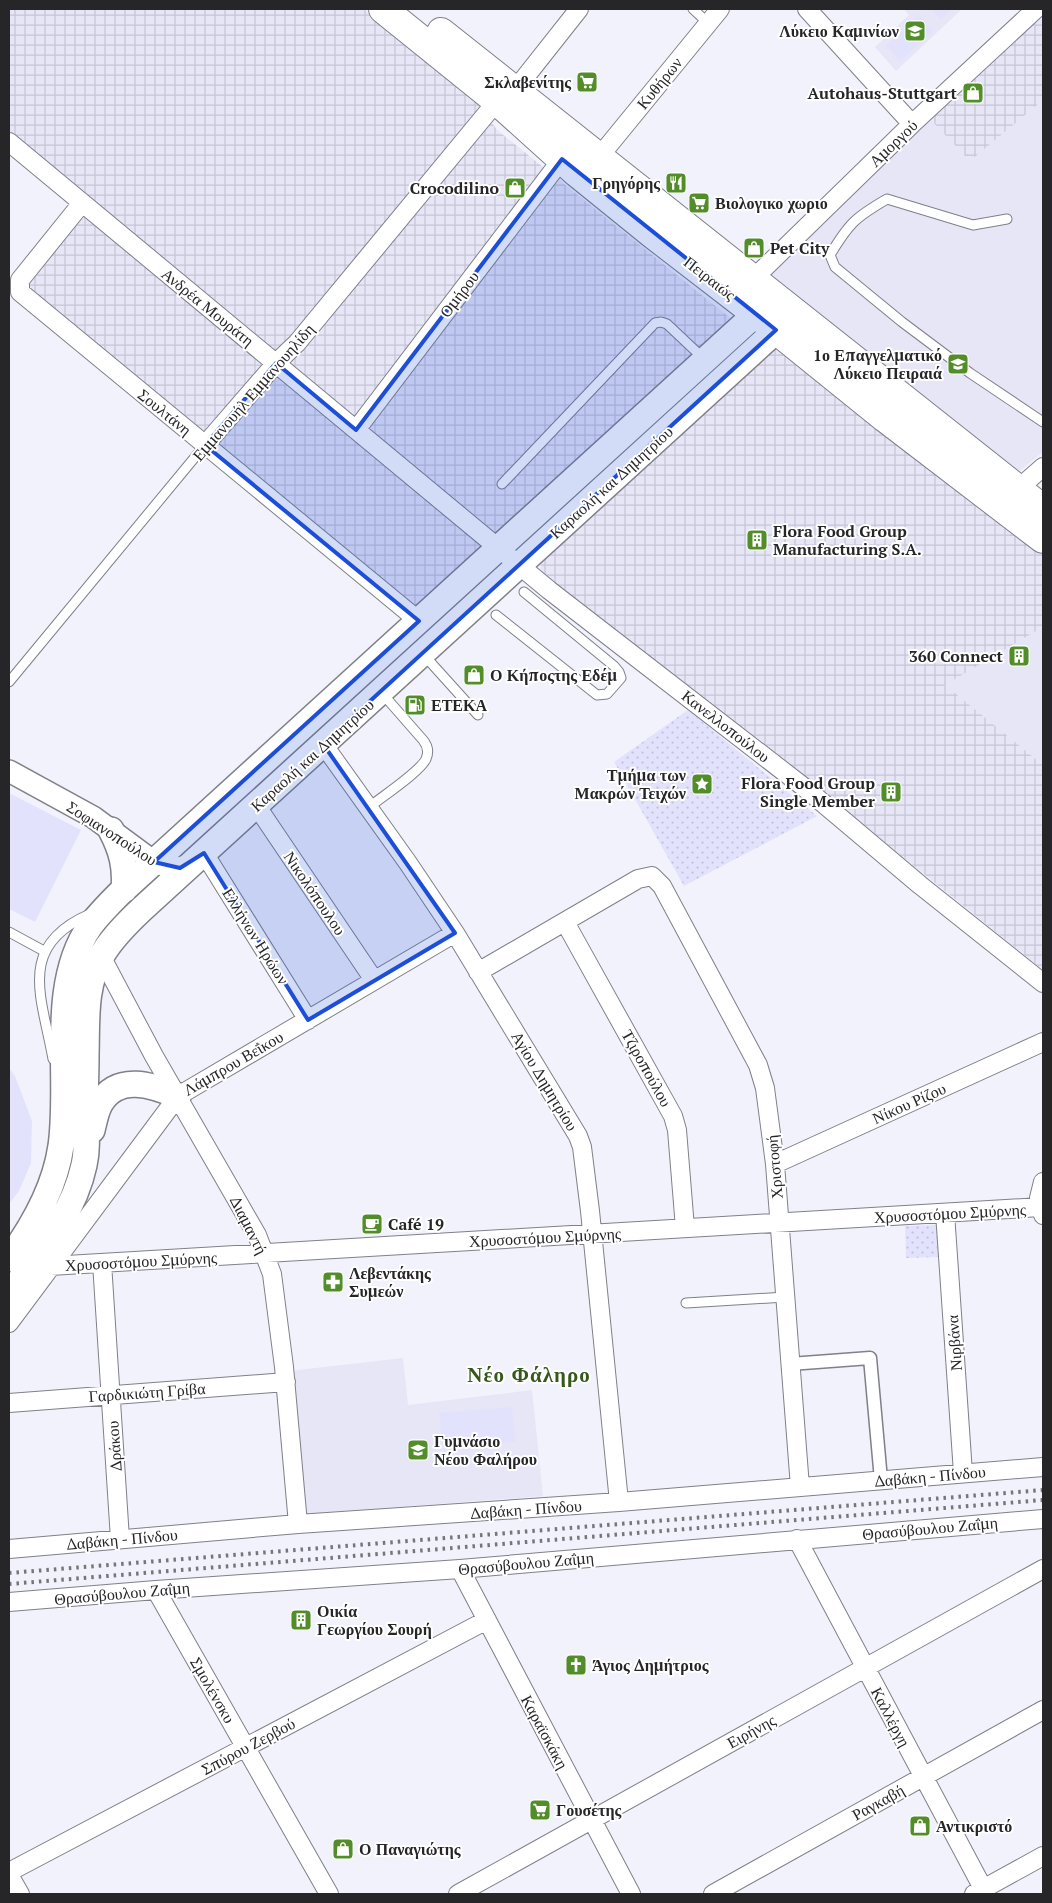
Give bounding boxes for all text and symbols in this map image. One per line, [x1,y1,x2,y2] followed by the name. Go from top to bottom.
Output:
[903,19,927,43] school or university icon: Λύκειο Καμινίων
[779,20,899,42] place label: Λύκειο Καμινίων
[631,52,687,114] street label: Κυθήρων
[575,70,599,94] supermarket icon: Σκλαβενίτης
[484,71,571,93] place label: Σκλαβενίτης
[961,81,985,105] shop icon: Autohaus-Stuttgart
[807,82,958,104] place label: Autohaus-Stuttgart
[864,114,922,172] street label: Αμοργού
[664,171,688,195] restaurant icon: Γρηγόρης
[592,172,660,194] place label: Γρηγόρης
[503,176,527,200] shop icon: Crocodilino
[410,177,499,199] place label: Crocodilino
[687,191,711,215] supermarket icon: Βιολογικο χωριο
[715,192,828,214] place label: Βιολογικο χωριο
[742,236,766,260] shop icon: Pet City
[770,237,830,259] place label: Pet City
[680,251,741,306] street label: Πειραιώς
[157,263,259,351] street label: Ανδρέα Μουράτη
[434,266,484,322] street label: Ομήρου
[187,318,319,466] street label: Εμμανουήλ Εμμανουηλίδη
[813,344,942,384] place label: 1ο Επαγγελματικό Λύκειο Πειραιά
[946,352,970,376] school or university icon: 1ο Επαγγελματικό Λύκειο Πειραιά
[133,383,197,441] street label: Σουλτάνη
[545,421,677,543] street label: Καραολή και Δημητρίου
[773,520,922,560] place label: Flora Food Group Manufacturing S.A.
[745,528,769,552] building icon: Flora Food Group Manufacturing S.A.
[1007,644,1031,668] building icon: 360 Connect
[909,645,1004,667] place label: 360 Connect
[462,663,486,687] shop icon: Ο Κήποςτης Εδέμ
[490,664,617,686] place label: Ο Κήποςτης Εδέμ
[677,685,775,767] street label: Κανελλοπούλου
[403,693,427,717] fuel station icon: ΕΤΕΚΑ
[246,694,378,816] street label: Καραολή και Δημητρίου
[431,694,487,716] place label: ΕΤΕΚΑ
[575,764,686,804] place label: Τμήμα των Μακρών Τειχών
[690,772,714,796] place icon: Τμήμα των Μακρών Τειχών
[741,772,875,812] place label: Flora Food Group Single Member
[879,780,903,804] building icon: Flora Food Group Single Member
[62,795,162,871] street label: Σοφιανοπούλου
[279,847,351,939] street label: Νικολόπουλου
[217,883,295,989] street label: Ελλήνων Ηρώων
[179,1025,287,1101] street label: Λάμπρου Βεΐκου
[617,1025,677,1111] street label: Τζιροπούλου
[507,1027,583,1135] street label: Αγίου Δημητρίου
[869,1077,949,1129] street label: Νίκου Ρίζου
[760,1134,788,1200] street label: Χριστοφή
[225,1192,273,1258] street label: Διαμαντή
[873,1198,1027,1228] street label: Χρυσοστόμου Σμύρνης
[360,1212,384,1236] cafe icon: Café 19
[388,1213,444,1235] place label: Café 19
[468,1222,622,1252] street label: Χρυσοστόμου Σμύρνης
[64,1246,218,1276] street label: Χρυσοστόμου Σμύρνης
[349,1262,431,1302] place label: Λεβεντάκης Συμεών
[321,1270,345,1294] pharmacy icon: Λεβεντάκης Συμεών
[941,1314,967,1372] street label: Νιρβάνα
[467,1360,591,1388] district label: Νέο Φάληρο
[88,1377,207,1407] street label: Γαρδικιώτη Γρίβα
[101,1420,127,1472] street label: Δράκου
[434,1430,537,1470] place label: Γυμνάσιο Νέου Φαλήρου
[406,1438,430,1462] school or university icon: Γυμνάσιο Νέου Φαλήρου
[873,1460,987,1492] street label: Δαβάκη - Πίνδου
[470,1494,582,1524] street label: Δαβάκη - Πίνδου
[861,1511,999,1545] street label: Θρασύβουλου Ζαΐμη
[65,1523,179,1555] street label: Δαβάκη - Πίνδου
[457,1546,595,1580] street label: Θρασύβουλου Ζαΐμη
[53,1576,191,1610] street label: Θρασύβουλου Ζαΐμη
[317,1600,432,1640] place label: Οικία Γεωργίου Σουρή
[289,1608,313,1632] building icon: Οικία Γεωργίου Σουρή
[185,1653,241,1727] street label: Σμολένσκυ
[564,1653,588,1677] church icon: Άγιος Δημήτριος
[592,1654,709,1676] place label: Άγιος Δημήτριος
[866,1683,916,1751] street label: Καλλέργη
[516,1691,574,1773] street label: Καραϊσκάκη
[723,1708,780,1753] street label: Ειρήνης
[197,1712,299,1780] street label: Σπύρου Ζερβού
[848,1779,908,1825] street label: Ραγκαβή
[528,1798,552,1822] supermarket icon: Γουσέτης
[556,1799,621,1821] place label: Γουσέτης
[908,1814,932,1838] shop icon: Αντικριστό
[936,1815,1012,1837] place label: Αντικριστό
[331,1837,355,1861] shop icon: Ο Παναγιώτης
[359,1838,461,1860] place label: Ο Παναγιώτης

